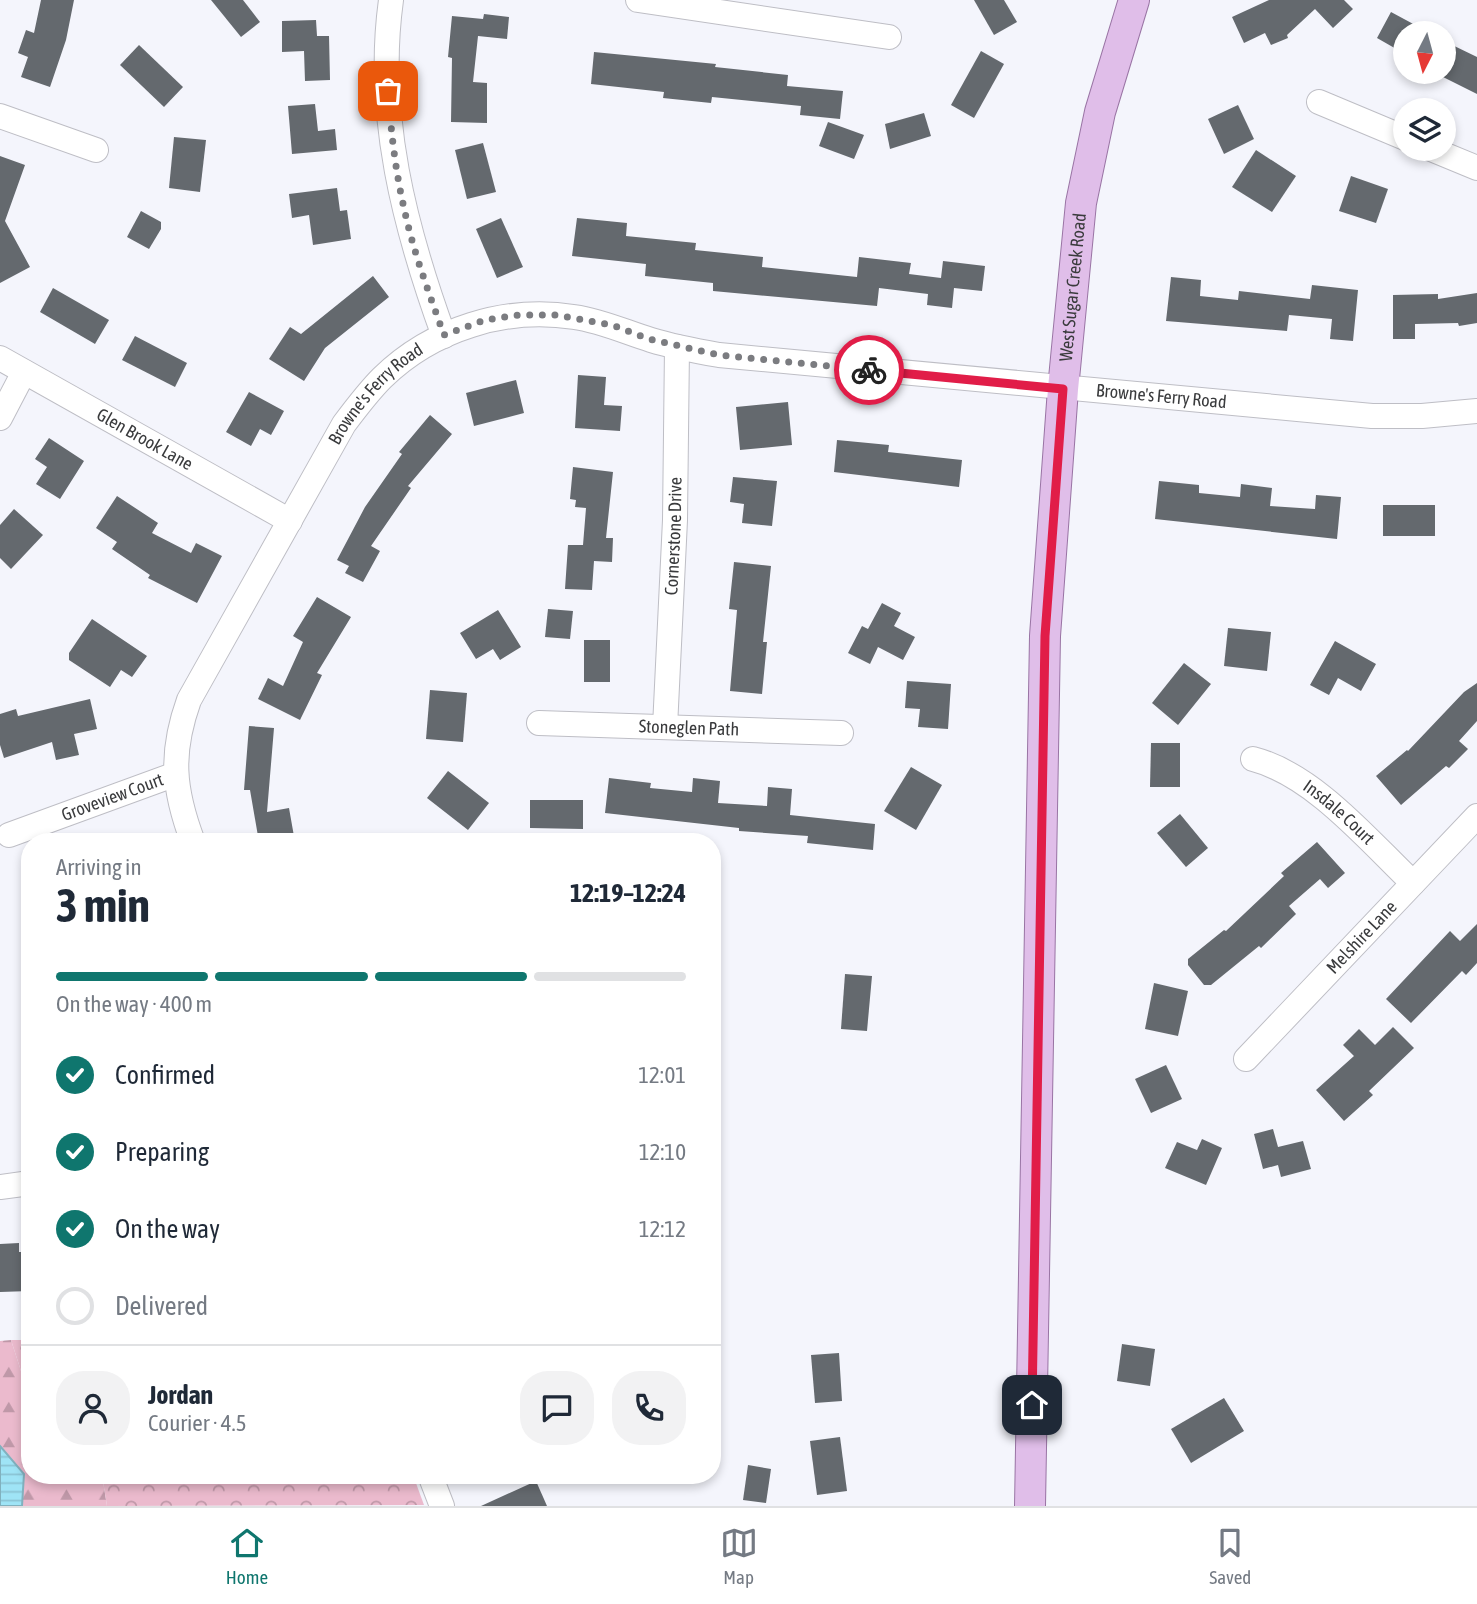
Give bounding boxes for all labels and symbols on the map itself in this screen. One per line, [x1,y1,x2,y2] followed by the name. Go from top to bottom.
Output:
[1393,21,1456,84] north arrow
[358,61,418,121] pin
[1055,212,1090,362] street label: West Sugar Creek Road
[834,335,904,405] courier
[324,338,426,448] street label: Browne's Ferry Road
[1095,379,1228,412] street label: Browne's Ferry Road
[93,404,197,474] street label: Glen Brook Lane
[660,477,685,596] street label: Cornerstone Drive
[638,715,739,740] street label: Stoneglen Path
[58,769,166,825] street label: Groveview Court
[1299,775,1379,849] street label: Insdale Court
[1322,896,1401,978] street label: Melshire Lane
[1002,1375,1062,1435] pin

